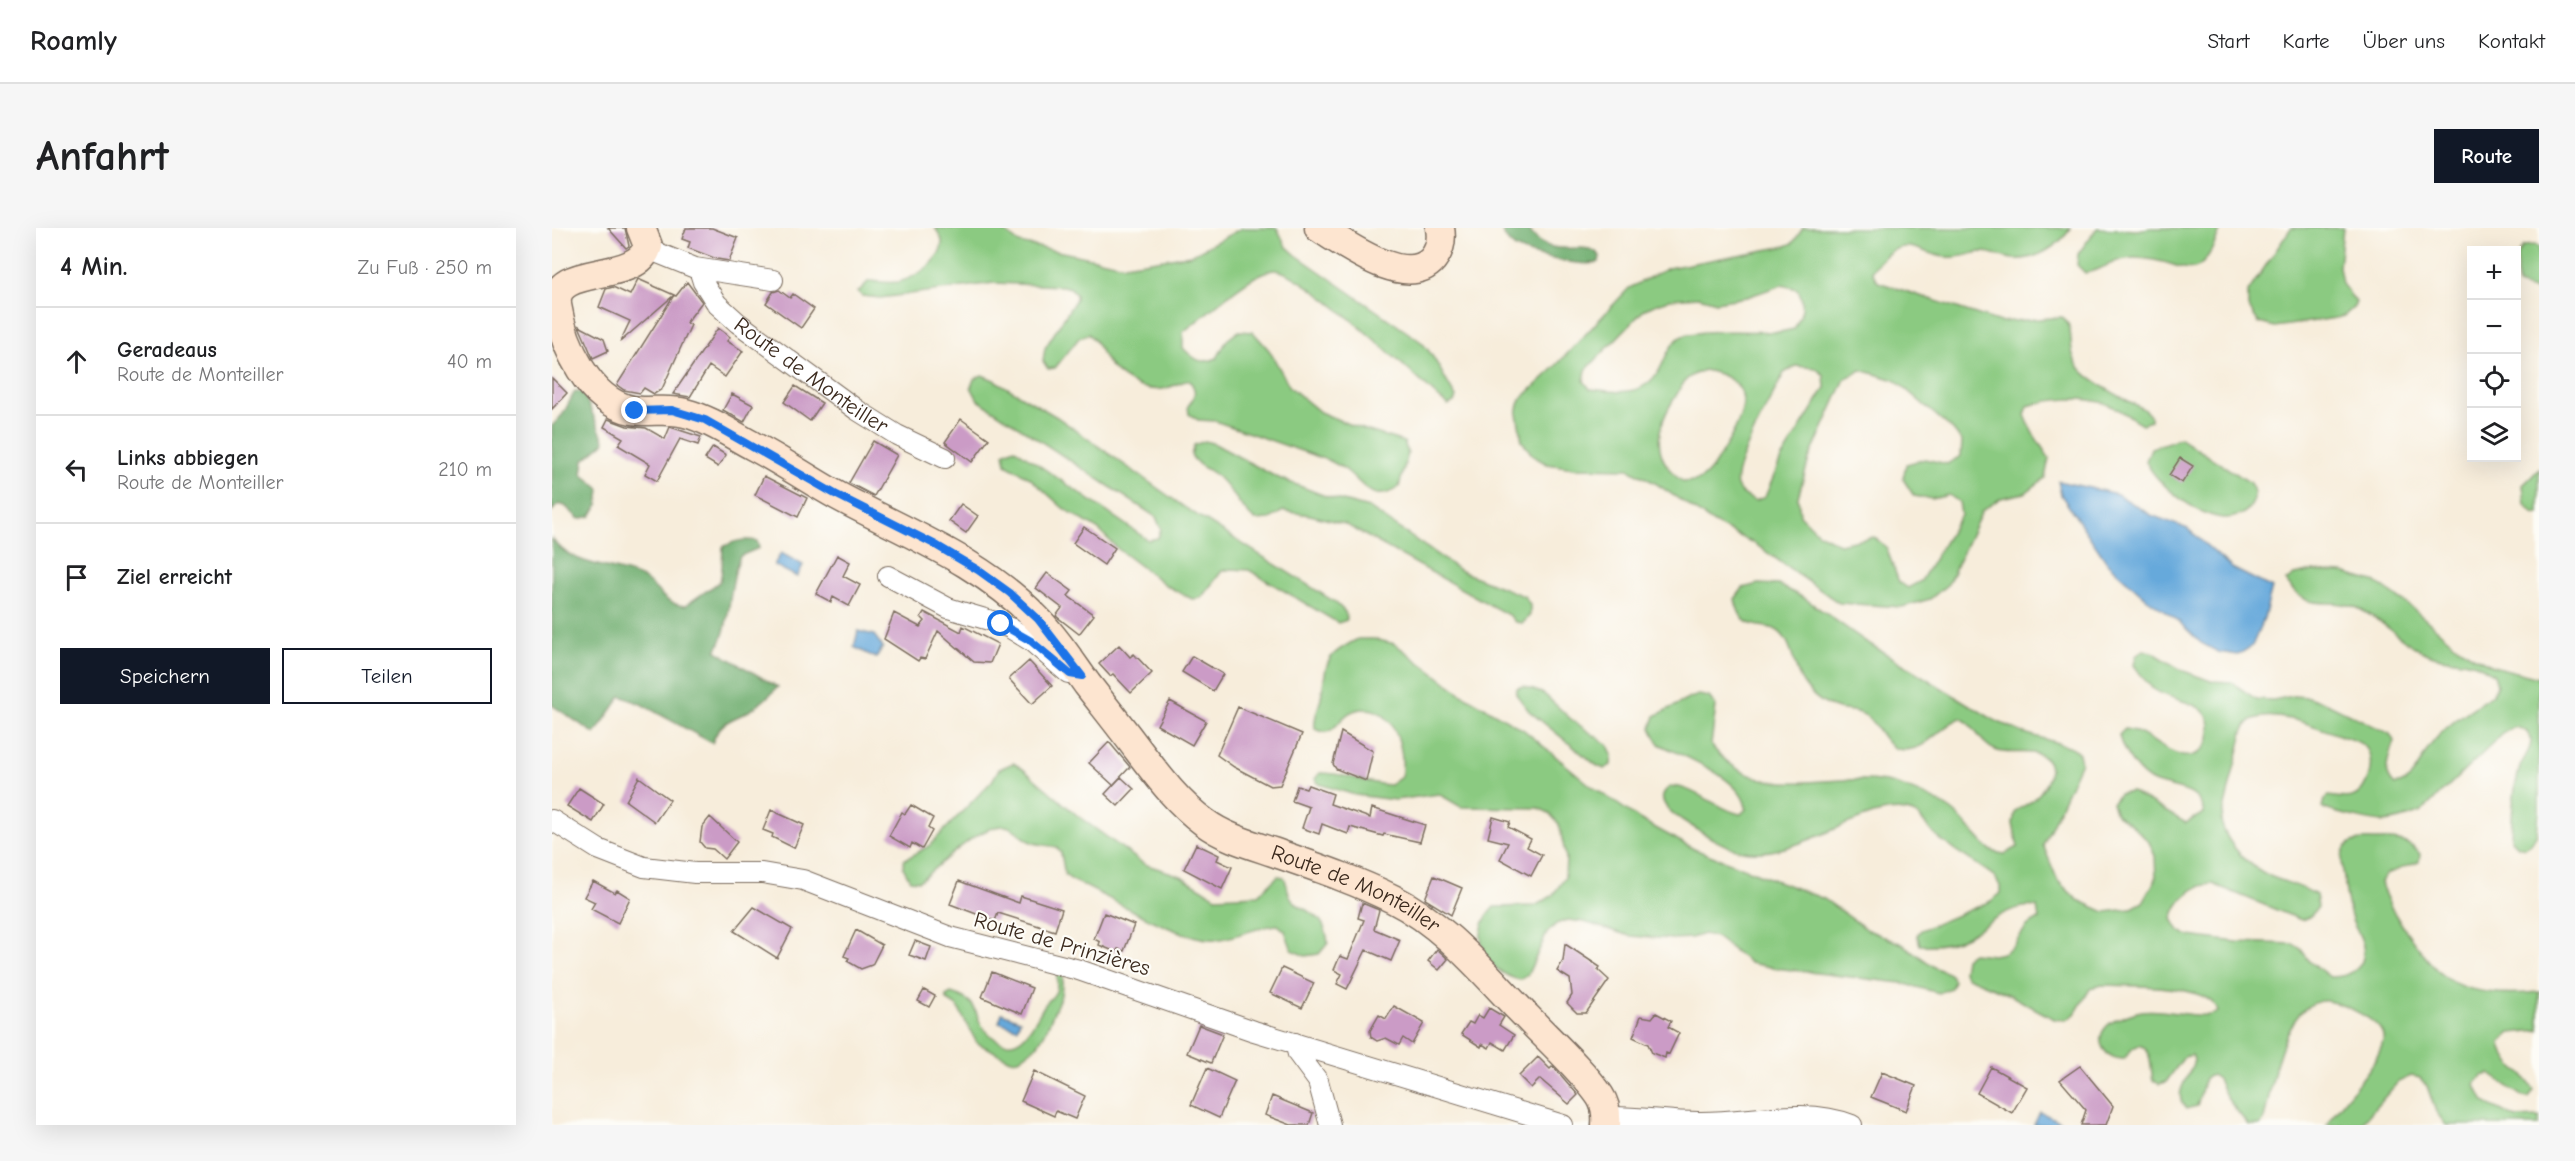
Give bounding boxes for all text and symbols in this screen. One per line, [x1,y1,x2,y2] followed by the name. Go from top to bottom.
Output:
[30,25,117,57] text: Roamly
[2207,29,2250,53] text: Start
[2283,29,2329,53] text: Karte
[2362,29,2445,53] text: Über uns
[2478,29,2545,53] text: Kontakt
[2434,129,2539,183] button: Route
[36,132,169,181] text: Anfahrt
[2467,246,2521,462] map controls
[2467,246,2521,300] button: +
[60,252,128,282] text: 4 Min.
[358,256,492,279] text: Zu Fuß · 250 m
[2467,300,2521,354] button: −
[729,312,893,439] street label: Route de Monteiller
[117,337,217,363] text: Geradeaus
[60,345,93,378] icon: ahead
[447,350,492,373] text: 40 m
[2467,354,2521,408] button: locate
[117,363,283,386] text: Route de Monteiller
[621,397,647,423] route end
[2467,408,2521,462] button: layers
[117,445,259,471] text: Links abbiegen
[60,453,93,486] icon: left
[438,458,492,481] text: 210 m
[117,471,283,494] text: Route de Monteiller
[60,561,93,594] icon: arrive
[117,564,232,590] text: Ziel erreicht
[987,610,1013,636] route start
[60,648,270,704] button: Speichern
[282,648,492,704] button: Teilen
[1268,839,1446,939] street label: Route de Monteiller
[971,906,1153,982] street label: Route de Prinzières

